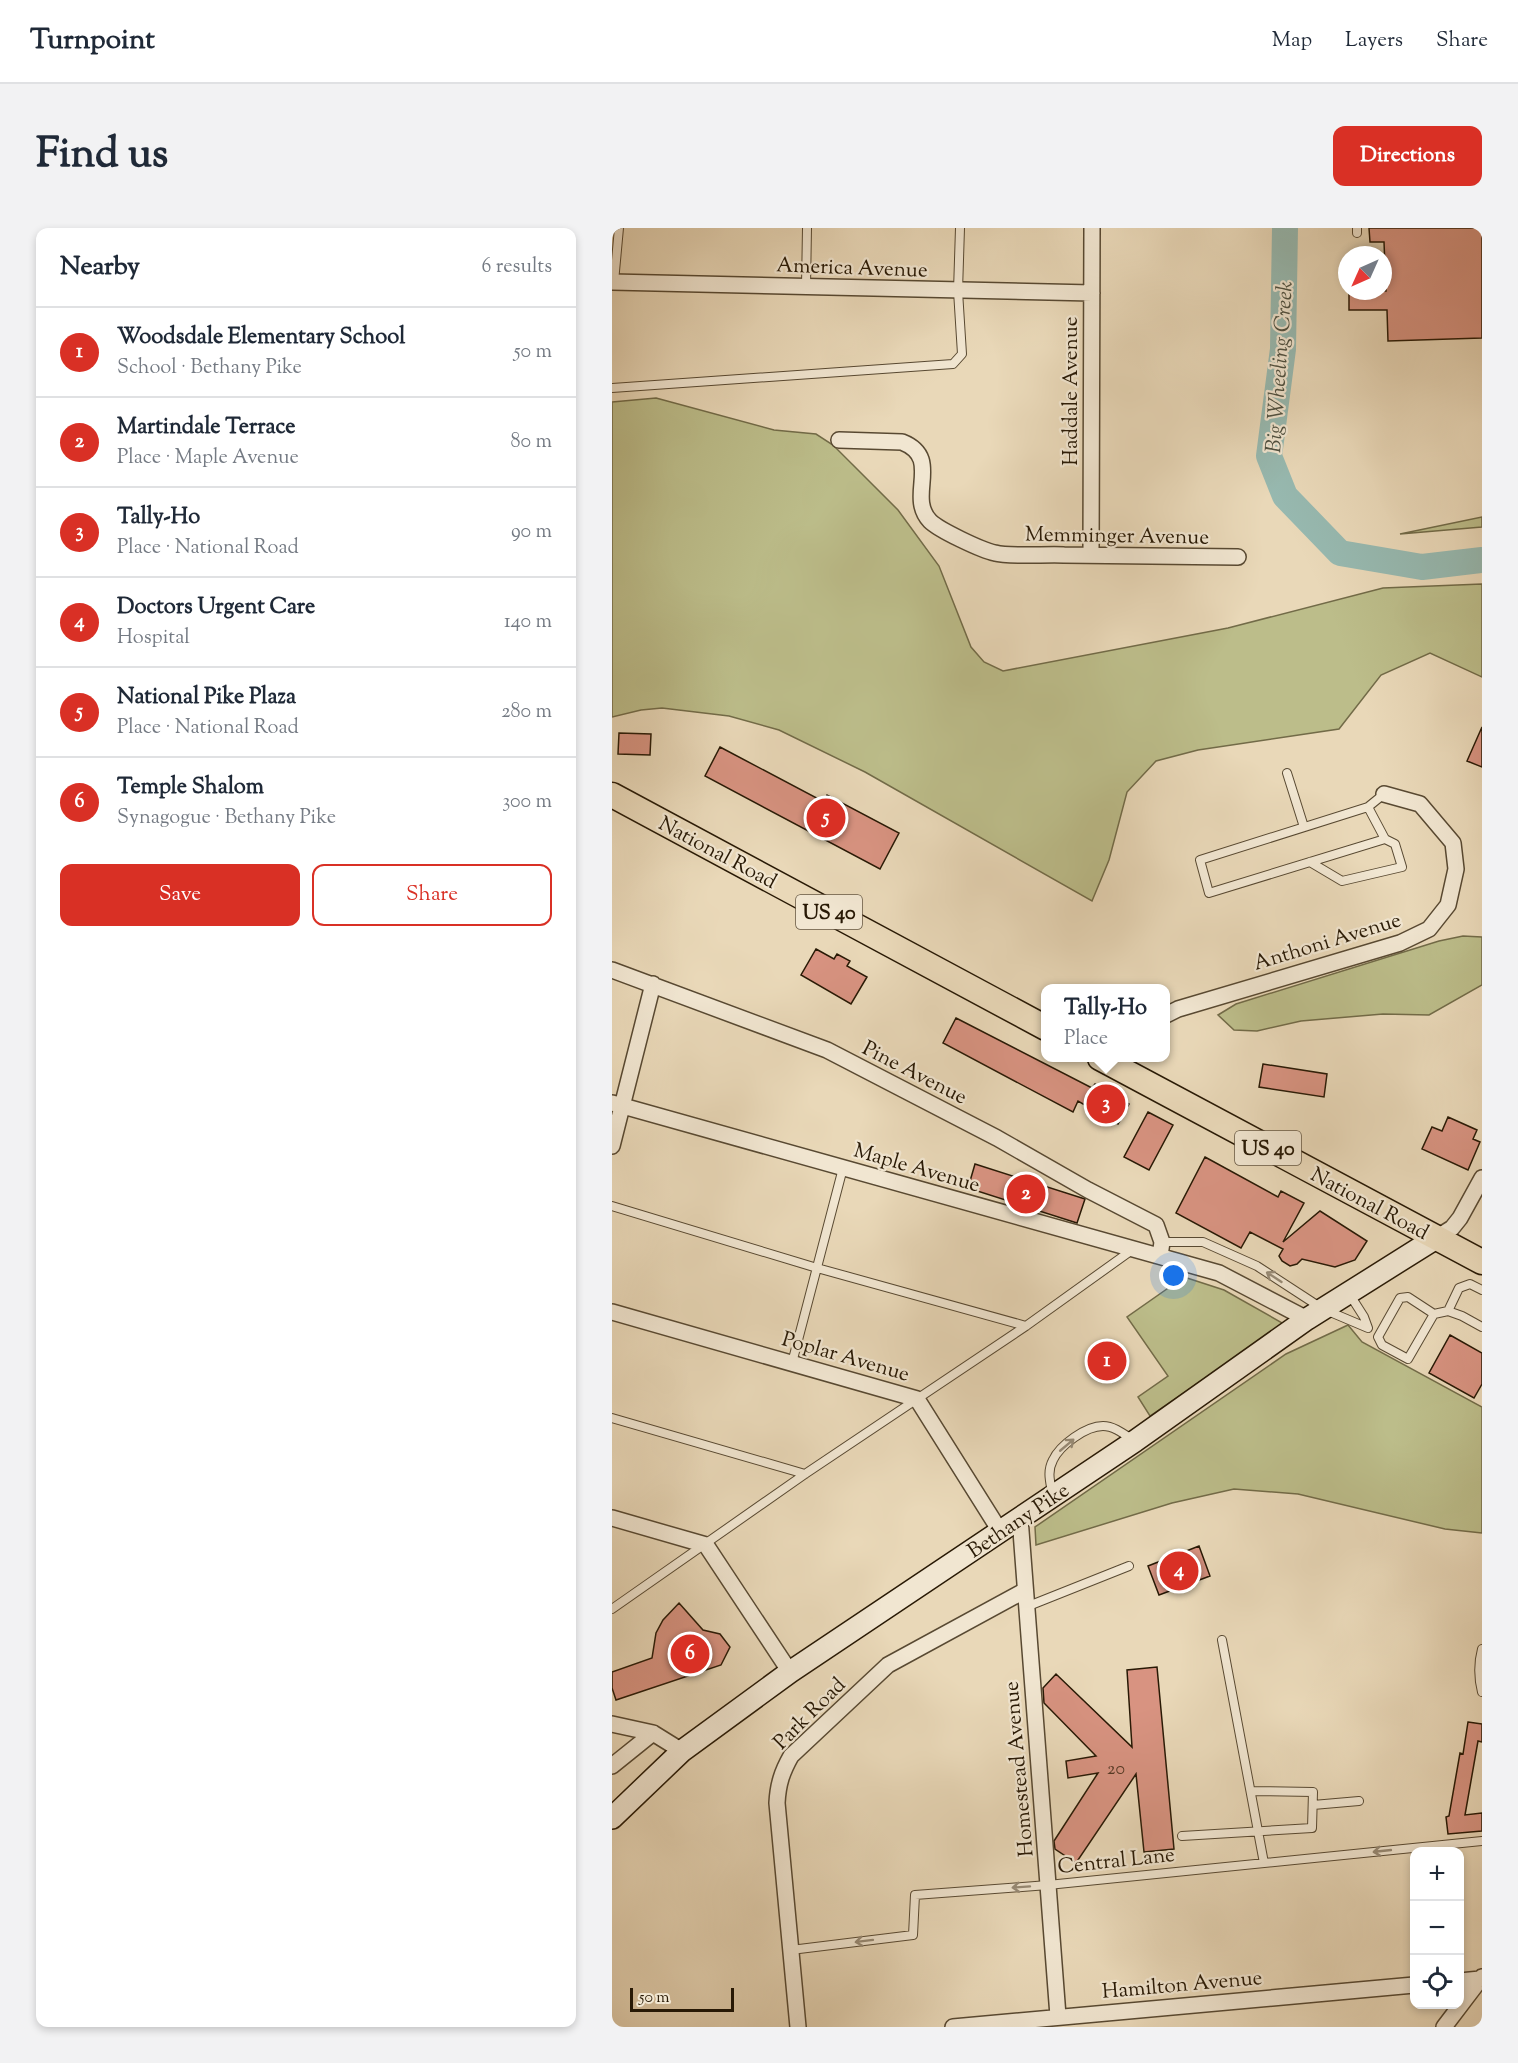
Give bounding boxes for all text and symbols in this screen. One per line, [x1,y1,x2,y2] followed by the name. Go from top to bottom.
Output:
[30,21,155,61] text: Turnpoint
[1272,26,1312,56] text: Map
[1345,26,1403,56] text: Layers
[1436,26,1488,56] text: Share
[36,126,168,186] text: Find us
[1333,126,1482,186] button: Directions
[1338,246,1392,300] north arrow
[60,249,140,286] text: Nearby
[776,251,928,287] street label: America Avenue
[482,253,552,282] text: 6 results
[1259,280,1303,454] water label: Big Wheeling Creek
[1057,316,1087,466] street label: Haddale Avenue
[117,322,405,354] text: Woodsdale Elementary School
[76,338,83,367] text: 1
[514,338,552,367] text: 50 m
[117,354,302,383] text: School · Bethany Pike
[117,412,296,444] text: Martindale Terrace
[75,428,84,457] text: 2
[511,428,552,457] text: 80 m
[117,444,299,473] text: Place · Maple Avenue
[117,502,200,534] text: Tally-Ho
[75,518,84,547] text: 3
[511,518,552,547] text: 90 m
[1025,520,1209,554] street label: Memminger Avenue
[117,534,299,563] text: Place · National Road
[117,592,315,624] text: Doctors Urgent Care
[74,608,85,637] text: 4
[504,608,552,637] text: 140 m
[117,624,190,653] text: Hospital
[117,682,296,714] text: National Pike Plaza
[76,698,83,727] text: 5
[501,698,552,727] text: 280 m
[117,714,299,743] text: Place · National Road
[117,772,264,804] text: Temple Shalom
[75,788,84,817] text: 6
[502,788,552,817] text: 300 m
[806,796,846,840] pin: 5
[117,804,336,833] text: Synagogue · Bethany Pike
[652,810,782,898] street label: National Road
[60,864,300,926] button: Save
[312,864,552,926] button: Share
[796,895,862,929] road number: US 40
[1250,906,1405,980] street label: Anthoni Avenue
[1041,984,1170,1062] popup
[1064,993,1147,1025] text: Tally-Ho
[1064,1025,1108,1054] text: Place
[856,1035,972,1113] street label: Pine Avenue
[1086,1082,1126,1126] pin: 3
[1235,1131,1301,1165] road number: US 40
[850,1137,983,1201] street label: Maple Avenue
[1304,1161,1434,1249] street label: National Road
[1006,1172,1046,1216] pin: 2
[1159,1261,1188,1290] your location
[1266,1271,1283,1283] one-way arrow
[778,1325,913,1390] street label: Poplar Avenue
[1088,1338,1126,1384] pin: 1
[1059,1438,1074,1452] one-way arrow
[962,1476,1076,1567] street label: Bethany Pike
[1160,1548,1198,1594] pin: 4
[670,1632,710,1676] pin: 6
[767,1671,854,1757] street label: Park Road
[997,1680,1043,1858] street label: Homestead Avenue
[1107,1757,1125,1783] house number: 20
[1056,1841,1176,1883] street label: Central Lane
[1373,1846,1392,1857] one-way arrow
[1410,1847,1464,2009] map controls
[1410,1847,1464,1901] button: +
[1011,1882,1031,1893] one-way arrow
[1410,1901,1464,1955] button: −
[855,1936,875,1947] one-way arrow
[1410,1955,1464,2009] button: locate
[1101,1964,1264,2008] street label: Hamilton Avenue
[630,1985,734,2012] scale bar
[639,1987,670,2010] text: 50 m

